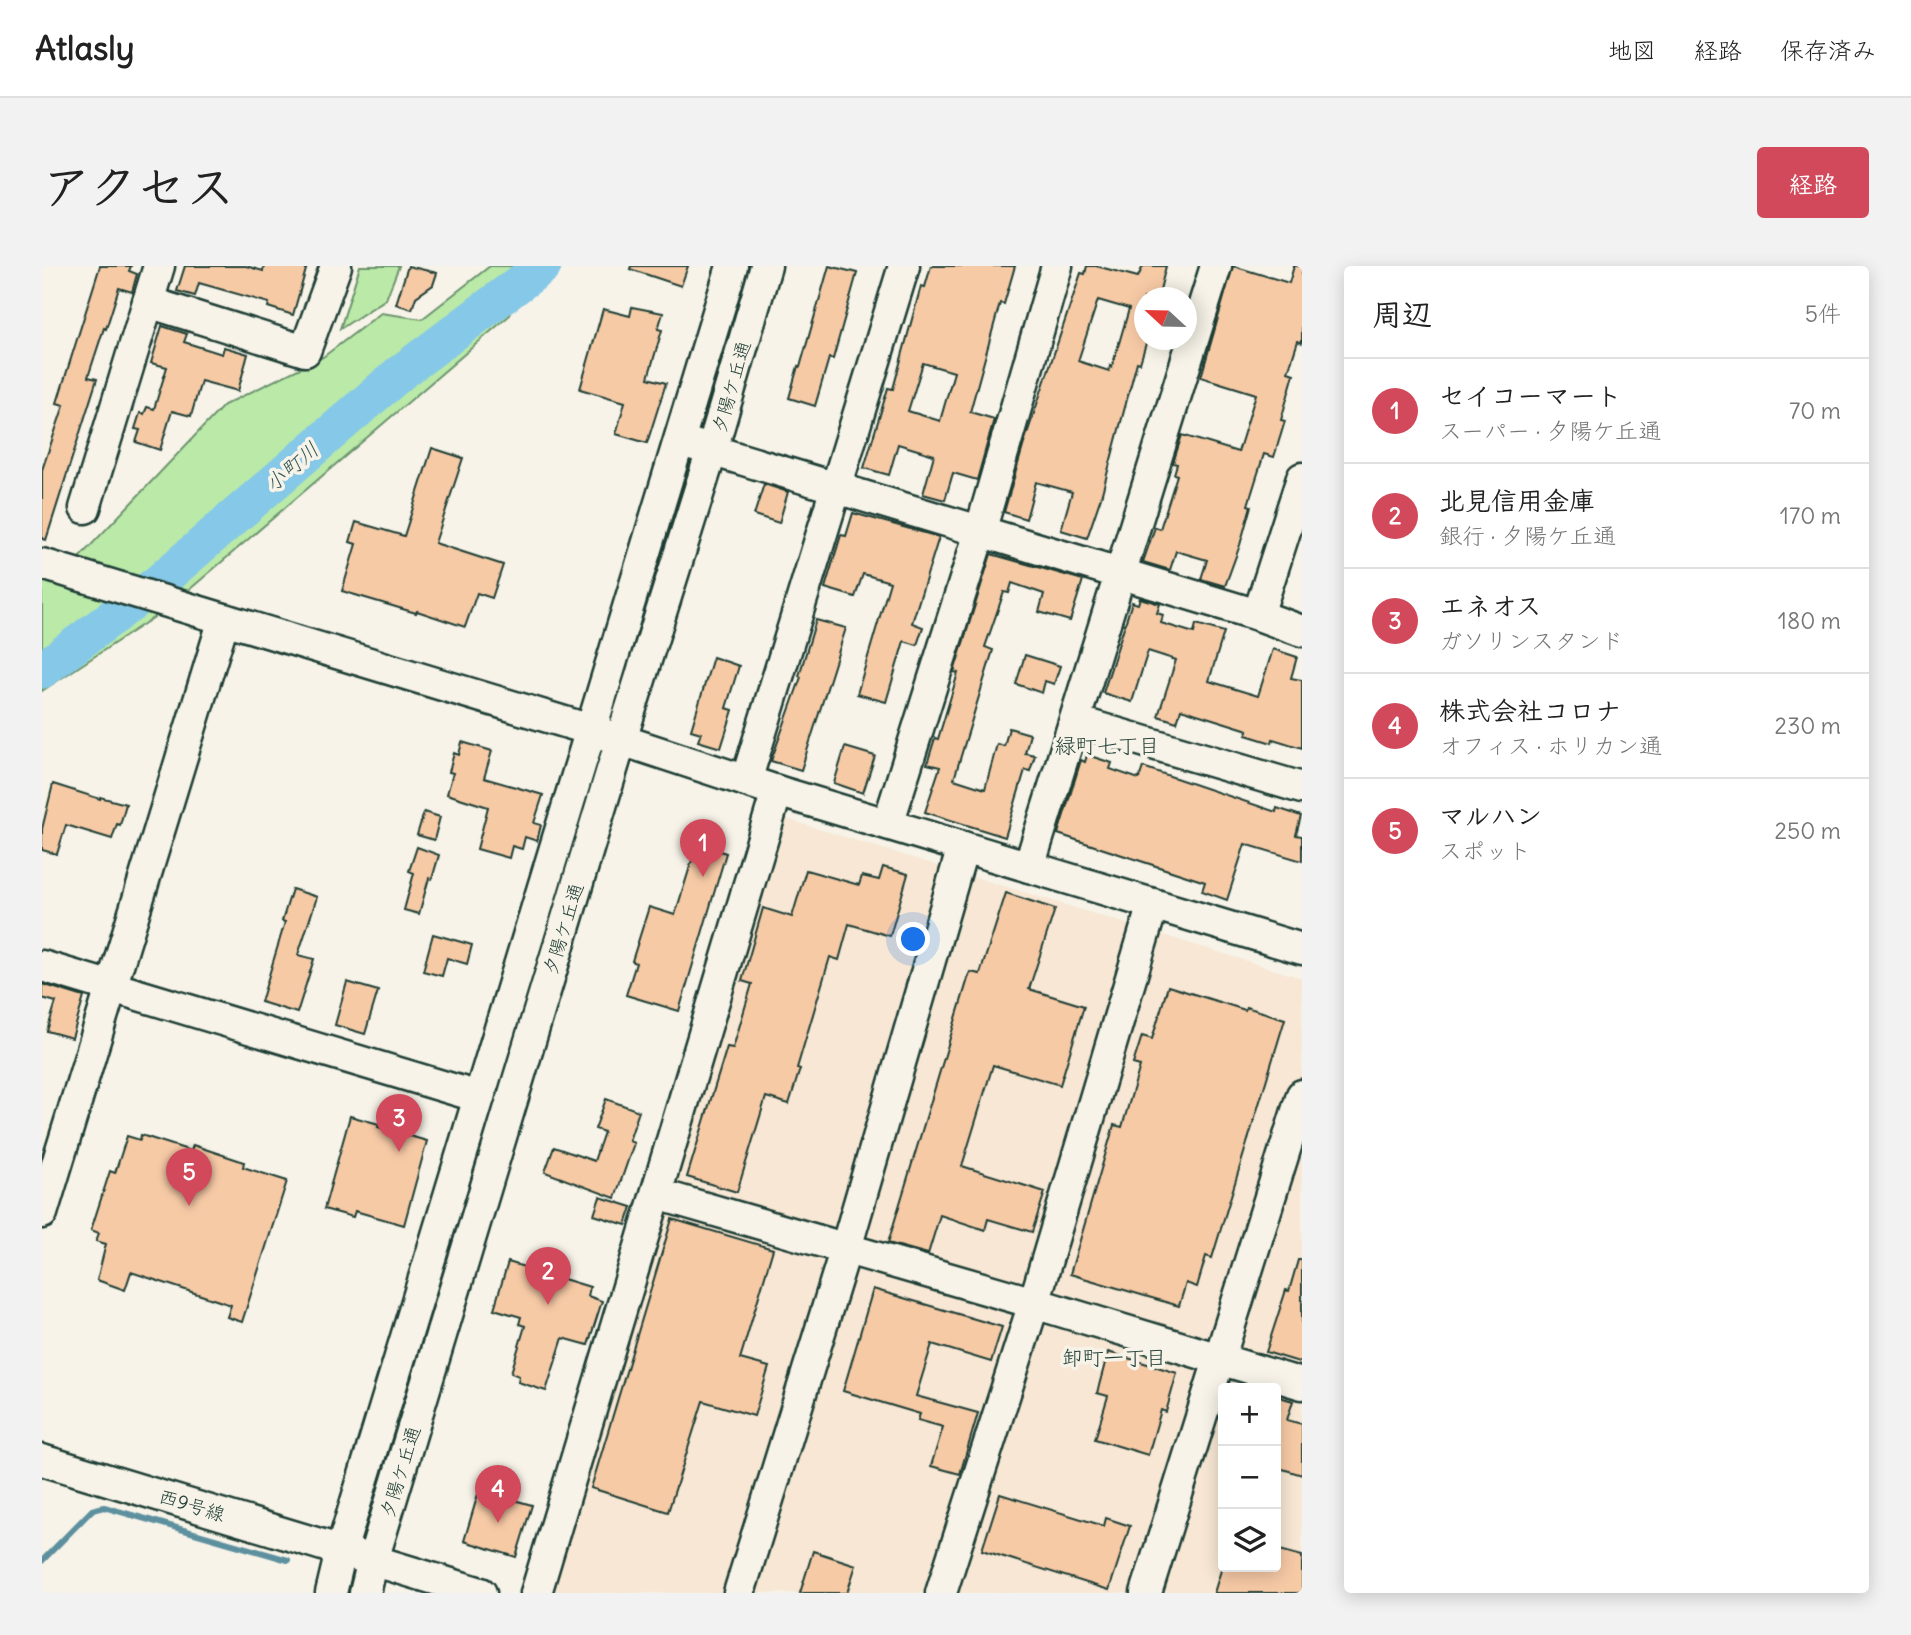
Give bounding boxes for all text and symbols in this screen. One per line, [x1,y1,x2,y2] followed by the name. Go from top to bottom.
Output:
[35,27,134,69] text: Atlasly
[1608,35,1656,65] text: 地図
[1694,35,1742,65] text: 経路
[1780,35,1876,65] text: 保存済み
[1757,147,1869,218] button: 経路
[42,156,235,217] text: アクセス
[1134,287,1197,350] north arrow
[1372,295,1432,333] text: 周辺
[1805,299,1841,328] text: 5件
[706,338,756,436] street label: 夕陽ケ丘通
[1439,379,1622,412] text: セイコーマート
[1390,396,1400,425] text: 1
[1789,396,1841,425] text: 70 m
[1439,416,1661,445] text: スーパー · 夕陽ケ丘通
[259,436,324,497] water label: 小町川
[1439,484,1595,517] text: 北見信用金庫
[1389,501,1401,530] text: 2
[1780,501,1841,530] text: 170 m
[1439,521,1616,550] text: 銀行 · 夕陽ケ丘通
[1439,589,1541,622] text: エネオス
[1388,606,1402,635] text: 3
[1778,606,1841,635] text: 180 m
[1439,626,1623,655] text: ガソリンスタンド
[1439,694,1621,727] text: 株式会社コロナ
[1388,711,1402,740] text: 4
[1775,711,1841,740] text: 230 m
[1439,731,1662,760] text: オフィス · ホリカン通
[1055,732,1160,759] district label: 緑町七丁目
[1439,799,1542,832] text: マルハン
[1388,816,1402,845] text: 5
[1774,816,1841,845] text: 250 m
[680,819,726,877] pin: 1
[1439,836,1531,865] text: スポット
[538,880,588,978] street label: 夕陽ケ丘通
[896,922,930,956] your location
[376,1094,422,1152] pin: 3
[166,1148,212,1206] pin: 5
[525,1247,571,1305] pin: 2
[1062,1344,1167,1371] district label: 卸町一丁目
[1218,1383,1281,1572] map controls
[1218,1383,1281,1446] button: +
[375,1423,425,1521] street label: 夕陽ケ丘通
[1218,1446,1281,1509] button: −
[475,1465,521,1523] pin: 4
[156,1484,228,1526] street label: 西9号線
[1218,1509,1281,1572] button: layers

